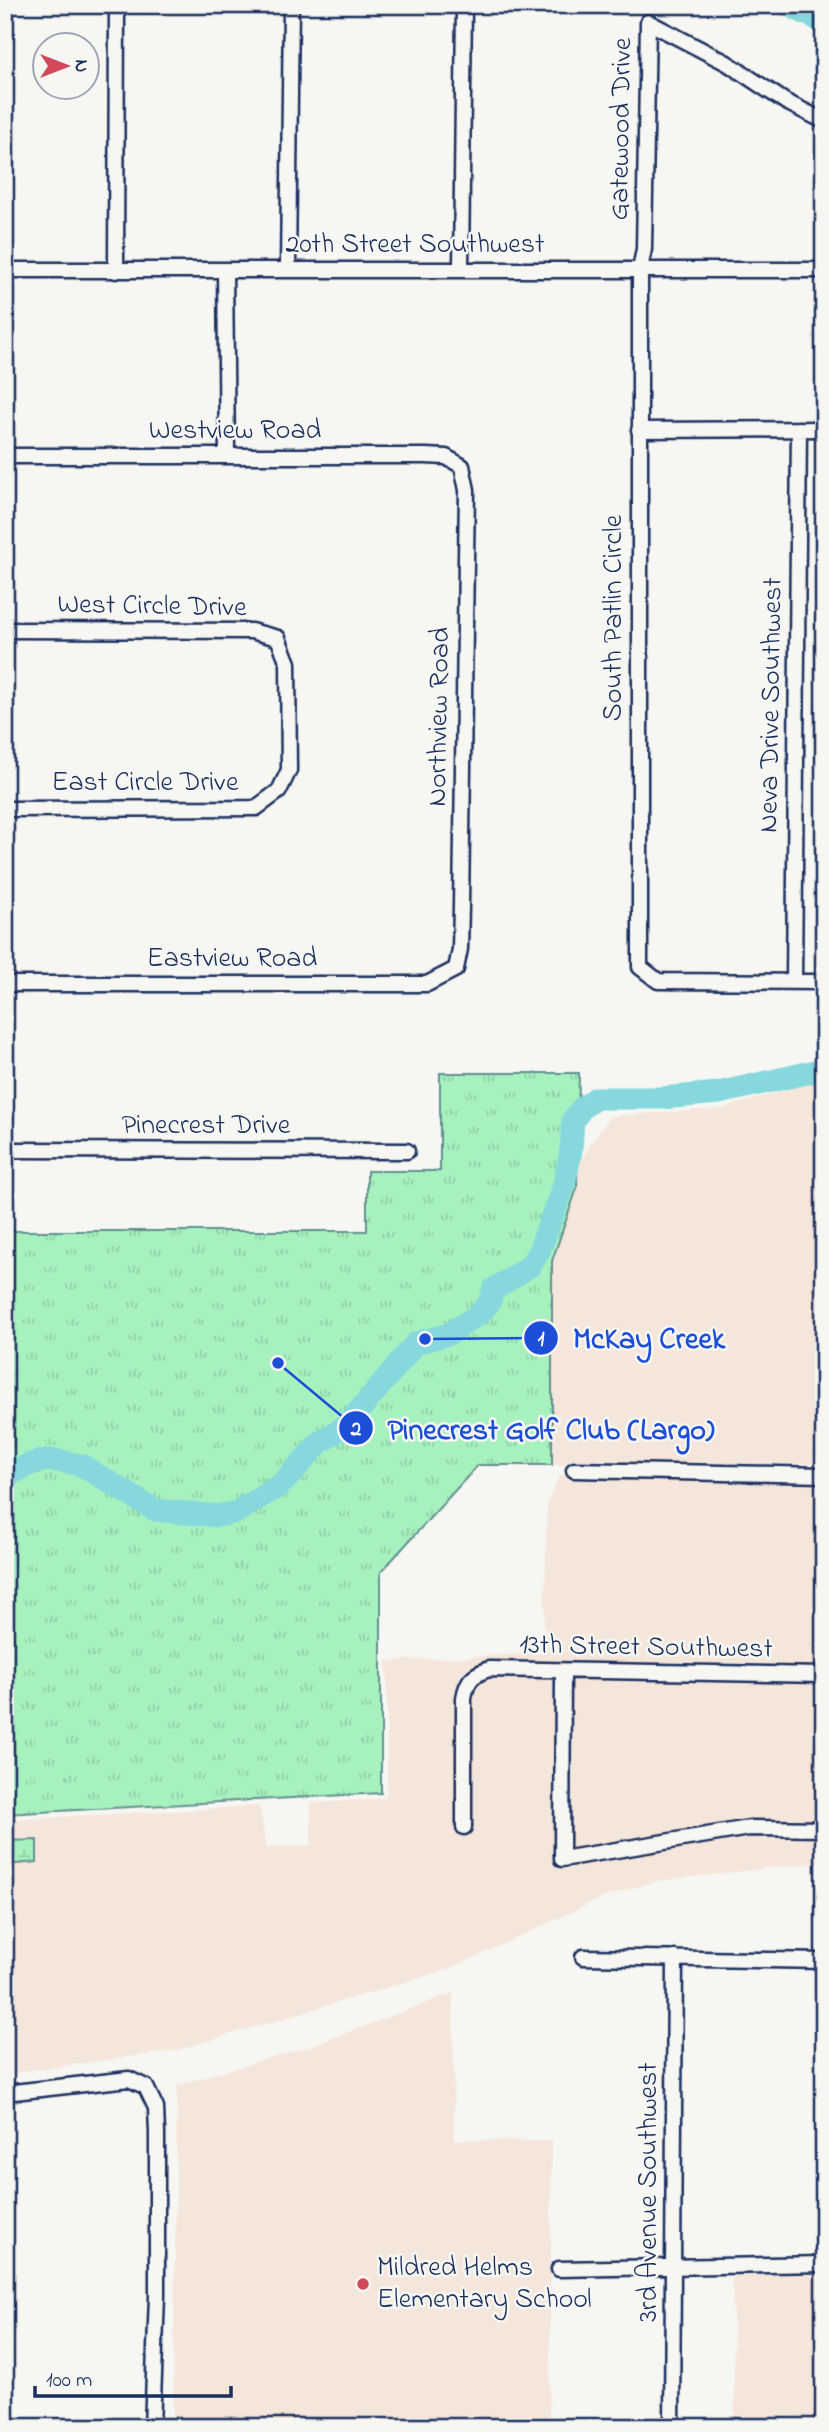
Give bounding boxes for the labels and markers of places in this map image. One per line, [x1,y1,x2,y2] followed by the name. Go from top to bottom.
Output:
[524,1312,739,1363] callout: McKay Creek
[338,1403,728,1454] callout: Pinecrest Golf Club (Largo)
[377,2248,592,2321] place label: Mildred Helms Elementary School
[355,2276,371,2292] marker: Mildred Helms Elementary School

